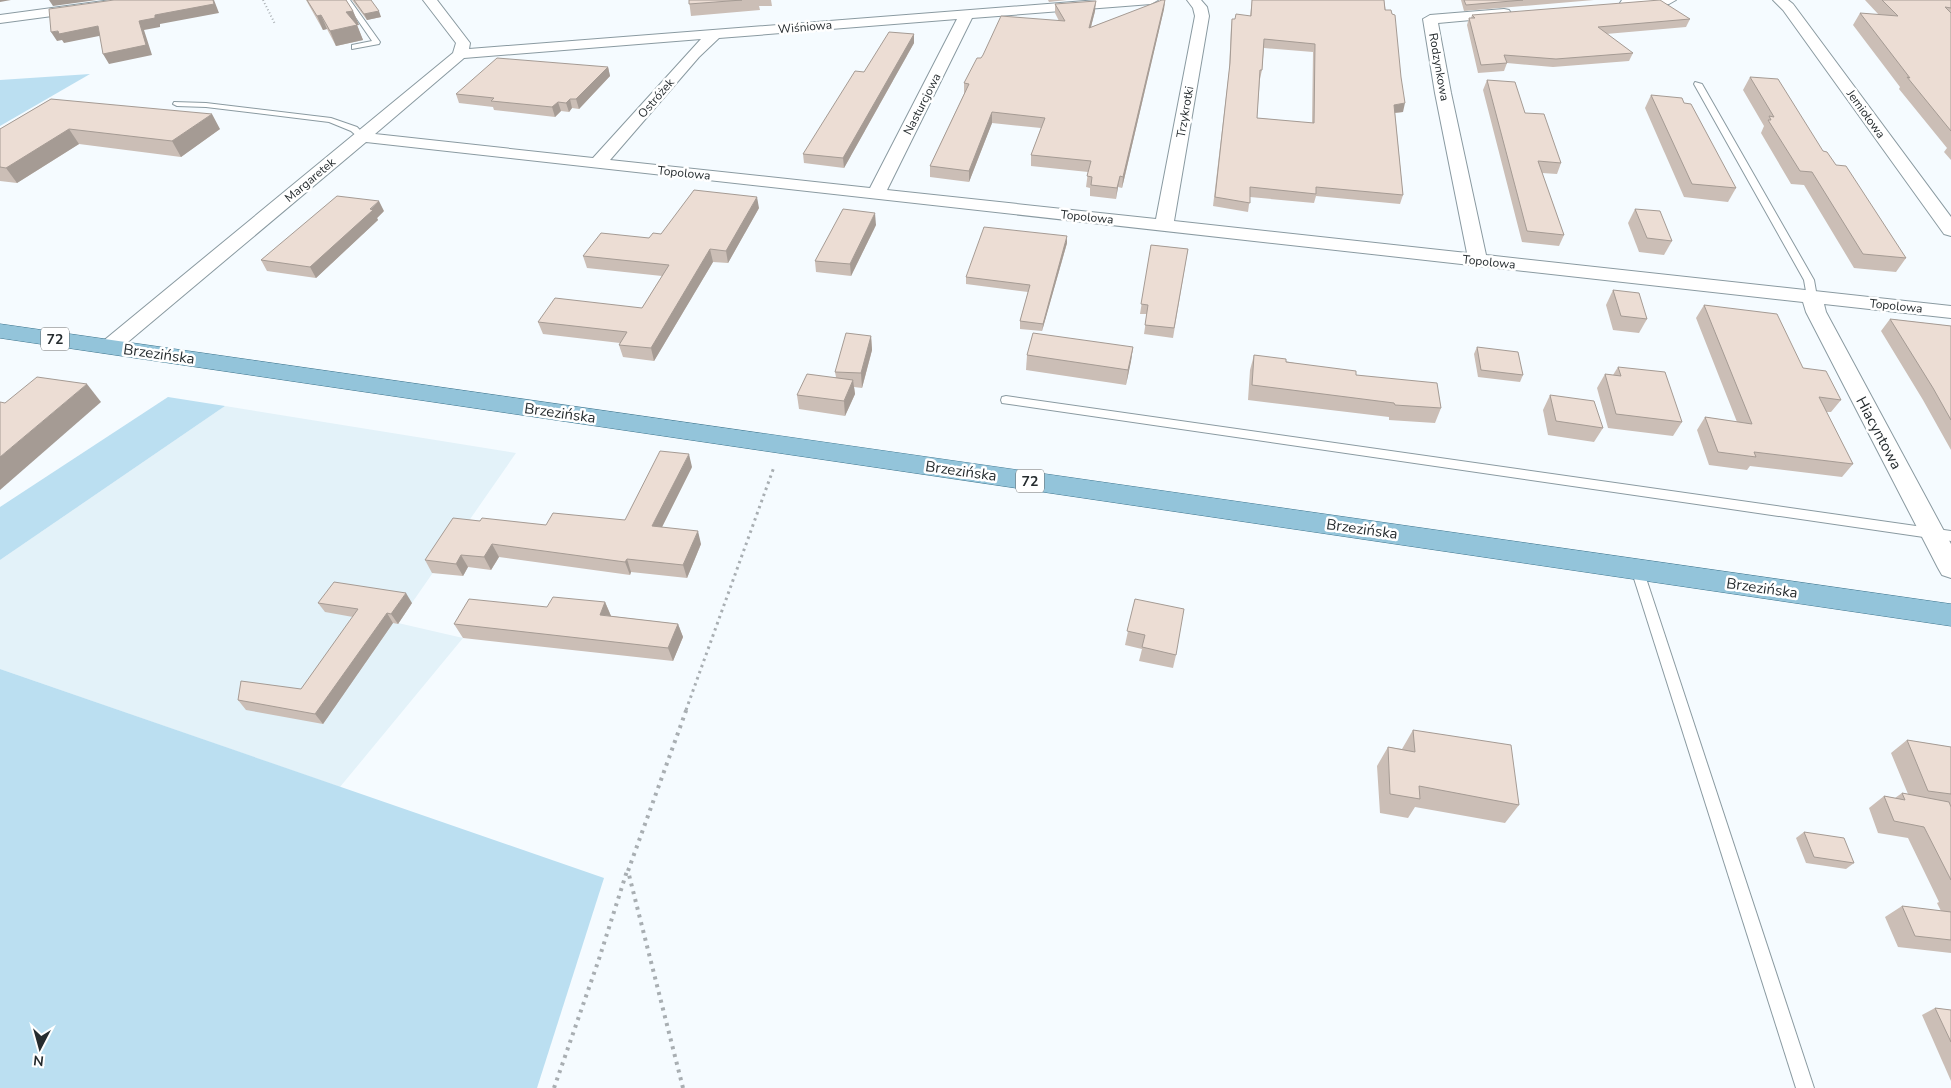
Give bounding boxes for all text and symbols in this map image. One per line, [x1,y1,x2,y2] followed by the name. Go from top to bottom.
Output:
[777,17,833,37] street label: Wiśniowa
[1425,32,1453,102] street label: Rodzynkowa
[900,70,944,138] street label: Nasturcjowa
[634,74,678,121] street label: Ostróżek
[1173,85,1197,139] street label: Trzykrotki
[1842,86,1889,142] street label: Jemiołowa
[281,154,339,206] street label: Margaretek
[657,162,711,184] street label: Topolowa
[1060,206,1114,228] street label: Topolowa
[1462,251,1516,273] street label: Topolowa
[1869,295,1923,317] street label: Topolowa
[41,328,69,350] road number: 72
[122,339,196,369] street label: Brzezińska
[1851,393,1907,473] street label: Hiacyntowa
[523,398,597,428] street label: Brzezińska
[924,456,998,486] street label: Brzezińska
[1016,470,1044,492] road number: 72
[1325,514,1399,544] street label: Brzezińska
[1725,573,1799,603] street label: Brzezińska
[15,1023,65,1073] north arrow
[32,1050,45,1070] text: N

